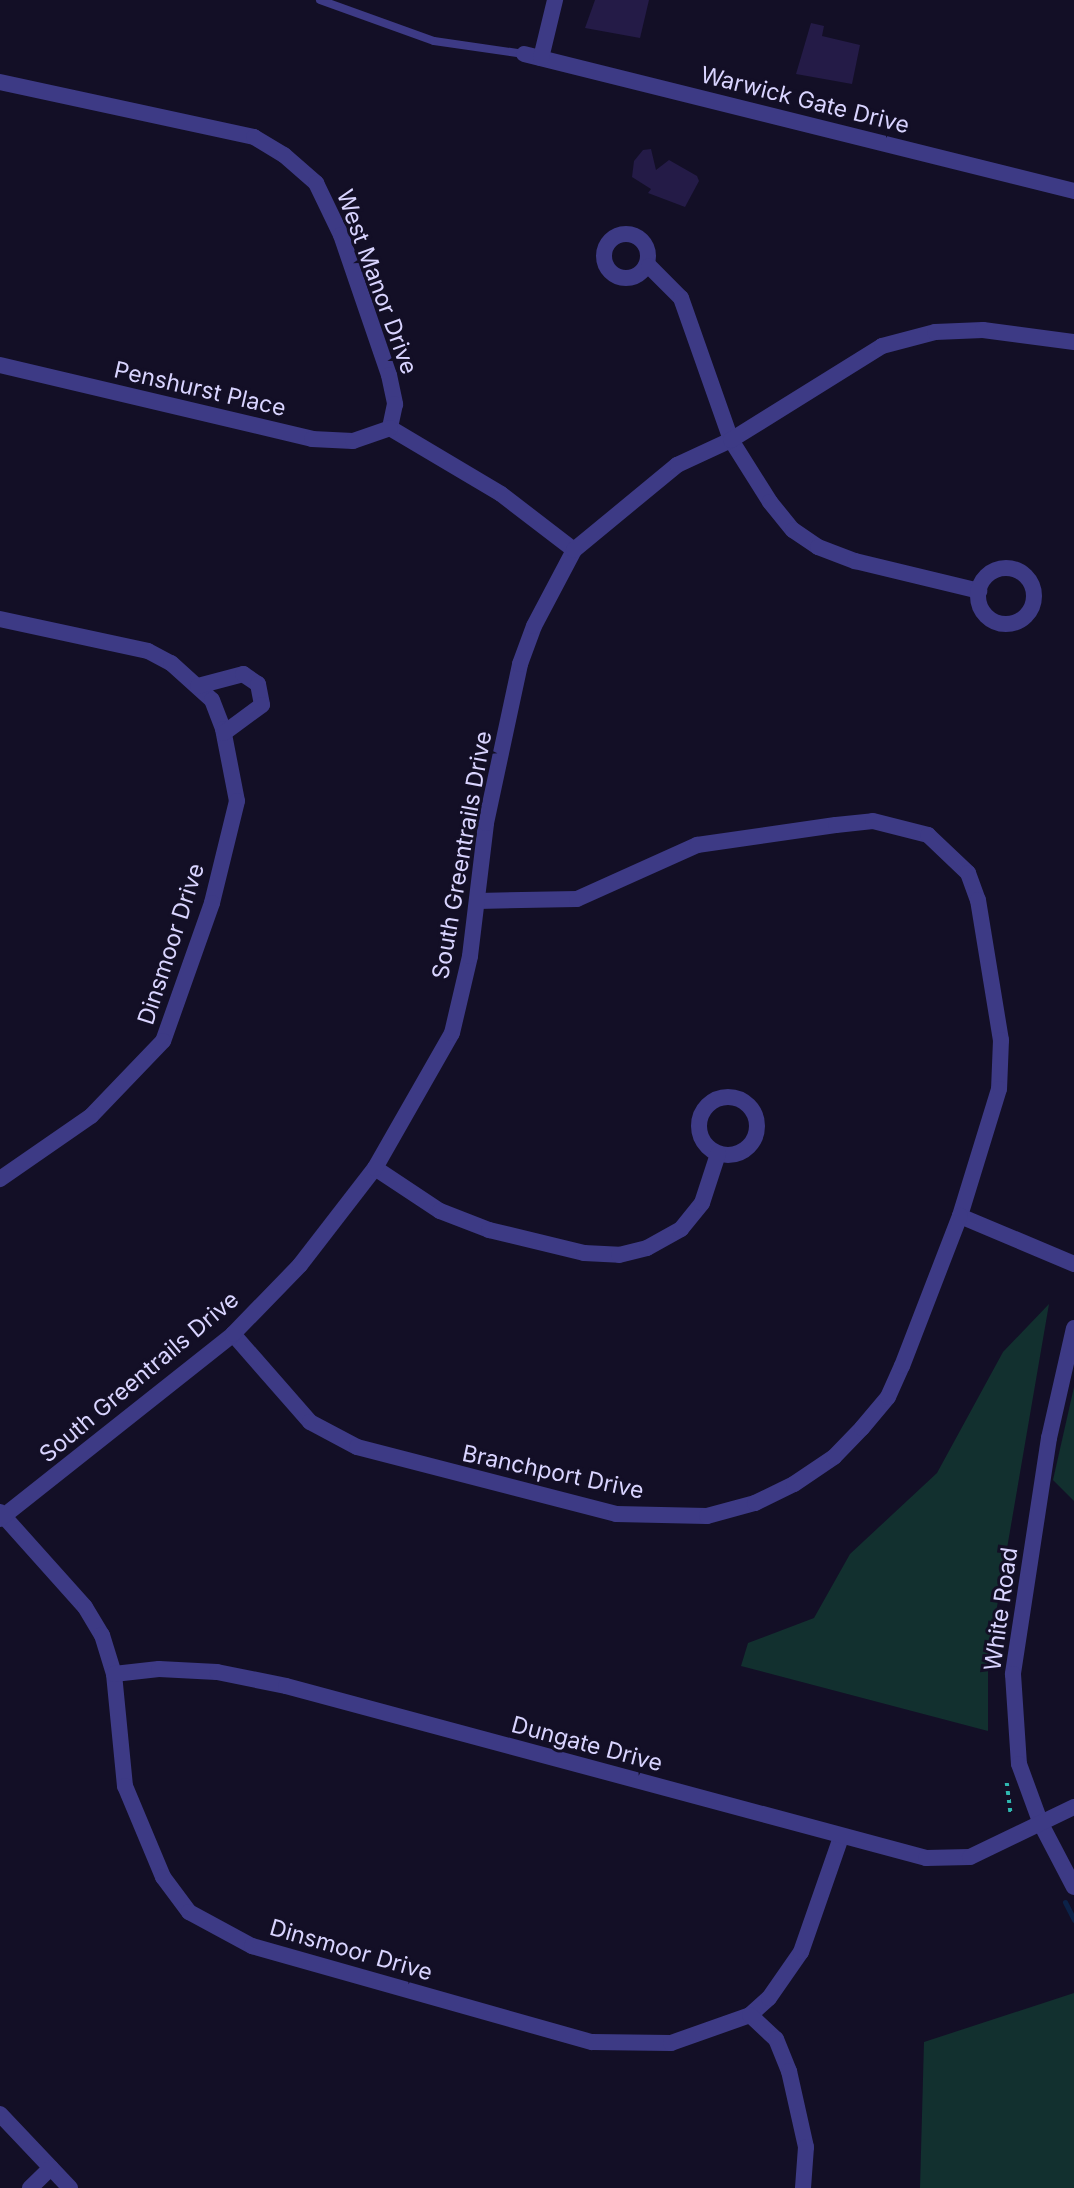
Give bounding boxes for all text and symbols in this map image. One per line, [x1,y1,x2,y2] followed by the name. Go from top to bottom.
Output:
[698,61,912,139] street label: Warwick Gate Drive
[331,186,423,378] street label: West Manor Drive
[111,356,289,422] street label: Penshurst Place
[427,729,497,981] street label: South Greentrails Drive
[132,860,210,1028] street label: Dinsmoor Drive
[34,1286,244,1468] street label: South Greentrails Drive
[460,1439,646,1505] street label: Branchport Drive
[979,1545,1023,1673] street label: White Road
[509,1711,665,1777] street label: Dungate Drive
[267,1914,435,1986] street label: Dinsmoor Drive

